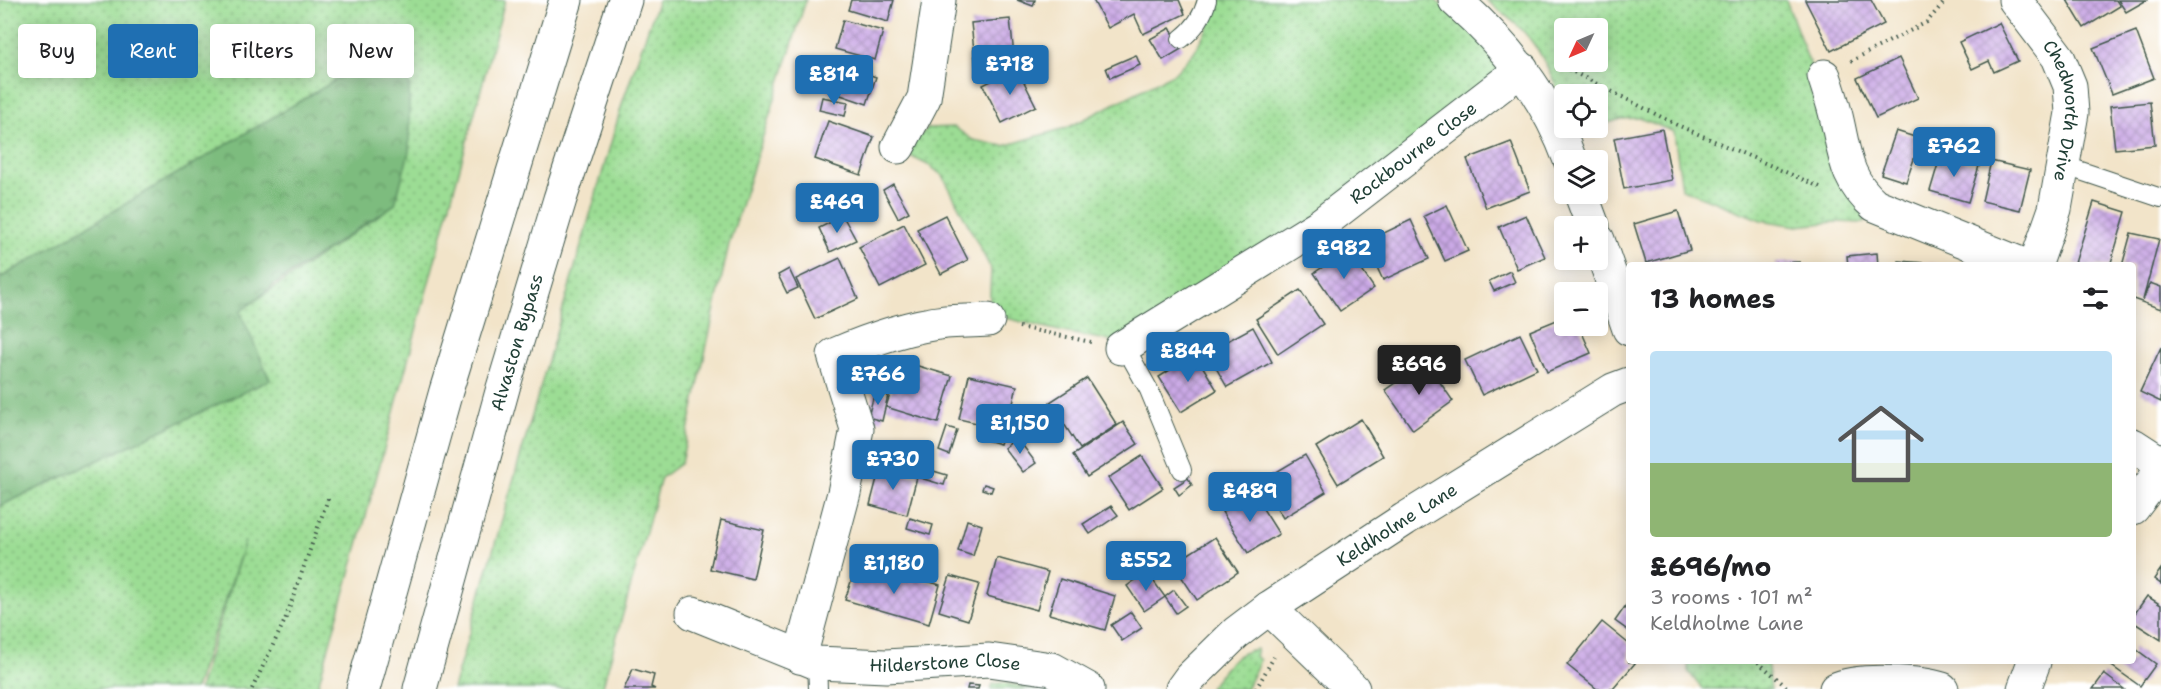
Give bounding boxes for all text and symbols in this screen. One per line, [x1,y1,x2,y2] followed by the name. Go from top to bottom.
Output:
[1554,18,1608,72] north arrow
[1554,18,1608,336] map controls
[18,24,96,78] chip: Buy
[108,24,198,78] chip: Rent
[210,24,315,78] chip: Filters
[327,24,414,78] chip: New
[2037,35,2084,183] street label: Chedworth Drive
[974,45,1046,96] pin: £718
[986,51,1034,77] text: £718
[798,55,870,106] pin: £814
[809,61,859,87] text: £814
[1554,84,1608,138] button: locate
[1345,96,1482,209] street label: Rockbourne Close
[1918,127,1990,178] pin: £762
[1927,133,1981,159] text: £762
[1554,150,1608,204] button: layers
[801,183,873,234] pin: £469
[810,189,864,215] text: £469
[1554,216,1608,270] button: +
[1308,229,1380,280] pin: £982
[1316,235,1372,261] text: £982
[485,271,549,414] street label: Alvaston Bypass
[1650,281,1776,316] text: 13 homes
[1554,282,1608,336] button: −
[2079,282,2112,315] icon: filters
[1152,332,1224,383] pin: £844
[1160,338,1216,364] text: £844
[1383,345,1455,396] pin: £696
[1392,351,1446,377] text: £696
[842,355,914,406] pin: £766
[851,361,905,387] text: £766
[1827,390,1935,498] icon: home
[971,404,1069,455] pin: £1,150
[990,410,1050,436] text: £1,150
[857,440,929,491] pin: £730
[866,446,920,472] text: £730
[1214,472,1286,523] pin: £489
[1332,477,1462,572] street label: Keldholme Lane
[1222,478,1278,504] text: £489
[1110,541,1182,592] pin: £552
[845,544,943,595] pin: £1,180
[1120,547,1172,573] text: £552
[1650,549,1771,584] text: £696/mo
[863,550,925,576] text: £1,180
[1650,584,1813,610] text: 3 rooms · 101 m²
[1650,610,1804,636] text: Keldholme Lane
[869,648,1022,678] street label: Hilderstone Close

